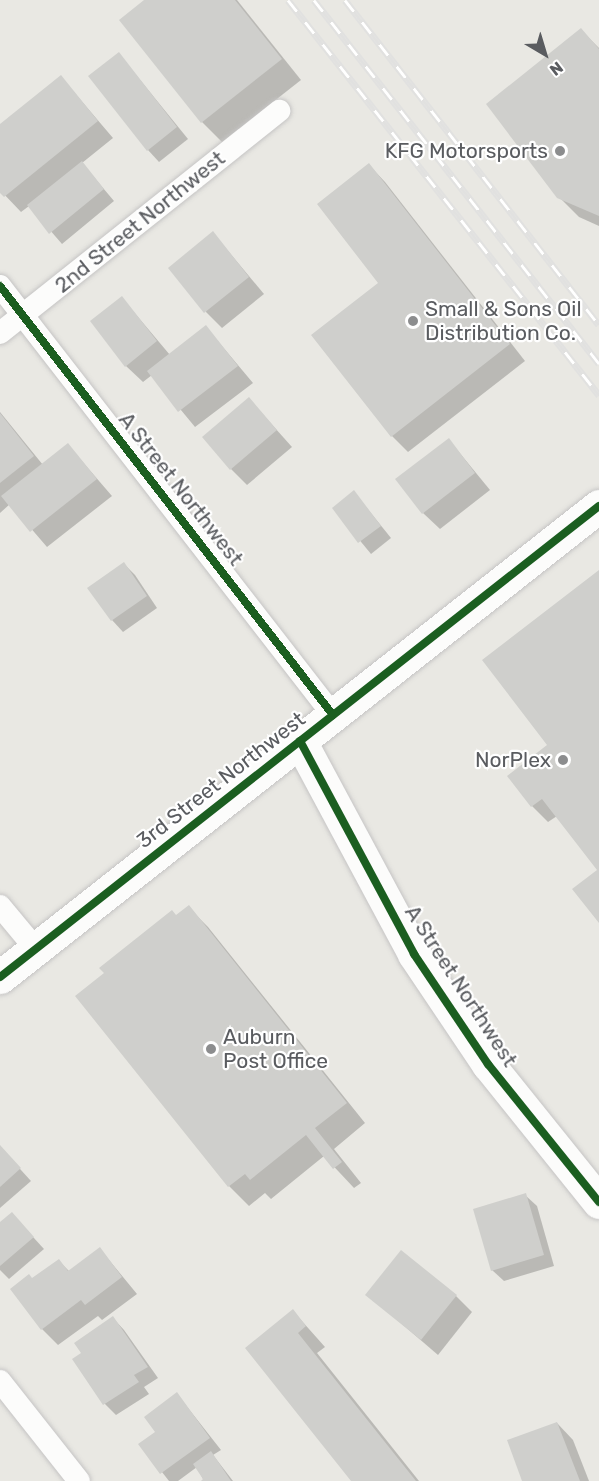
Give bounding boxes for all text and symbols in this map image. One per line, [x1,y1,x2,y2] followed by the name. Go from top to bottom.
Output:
[515,24,575,84] north arrow
[546,58,567,80] text: N
[385,138,548,164] place label: KFG Motorsports
[553,144,567,158] marker: KFG Motorsports
[50,146,230,298] street label: 2nd Street Northwest
[425,296,581,346] place label: Small & Sons Oil Distribution Co.
[406,314,420,328] marker: Small & Sons Oil Distribution Co.
[113,407,249,571] street label: A Street Northwest
[132,706,310,854] street label: 3rd Street Northwest
[475,747,551,773] place label: NorPlex
[556,753,570,767] marker: NorPlex
[399,900,523,1072] street label: A Street Northwest
[223,1024,328,1074] place label: Auburn Post Office
[204,1042,218,1056] marker: Auburn Post Office

